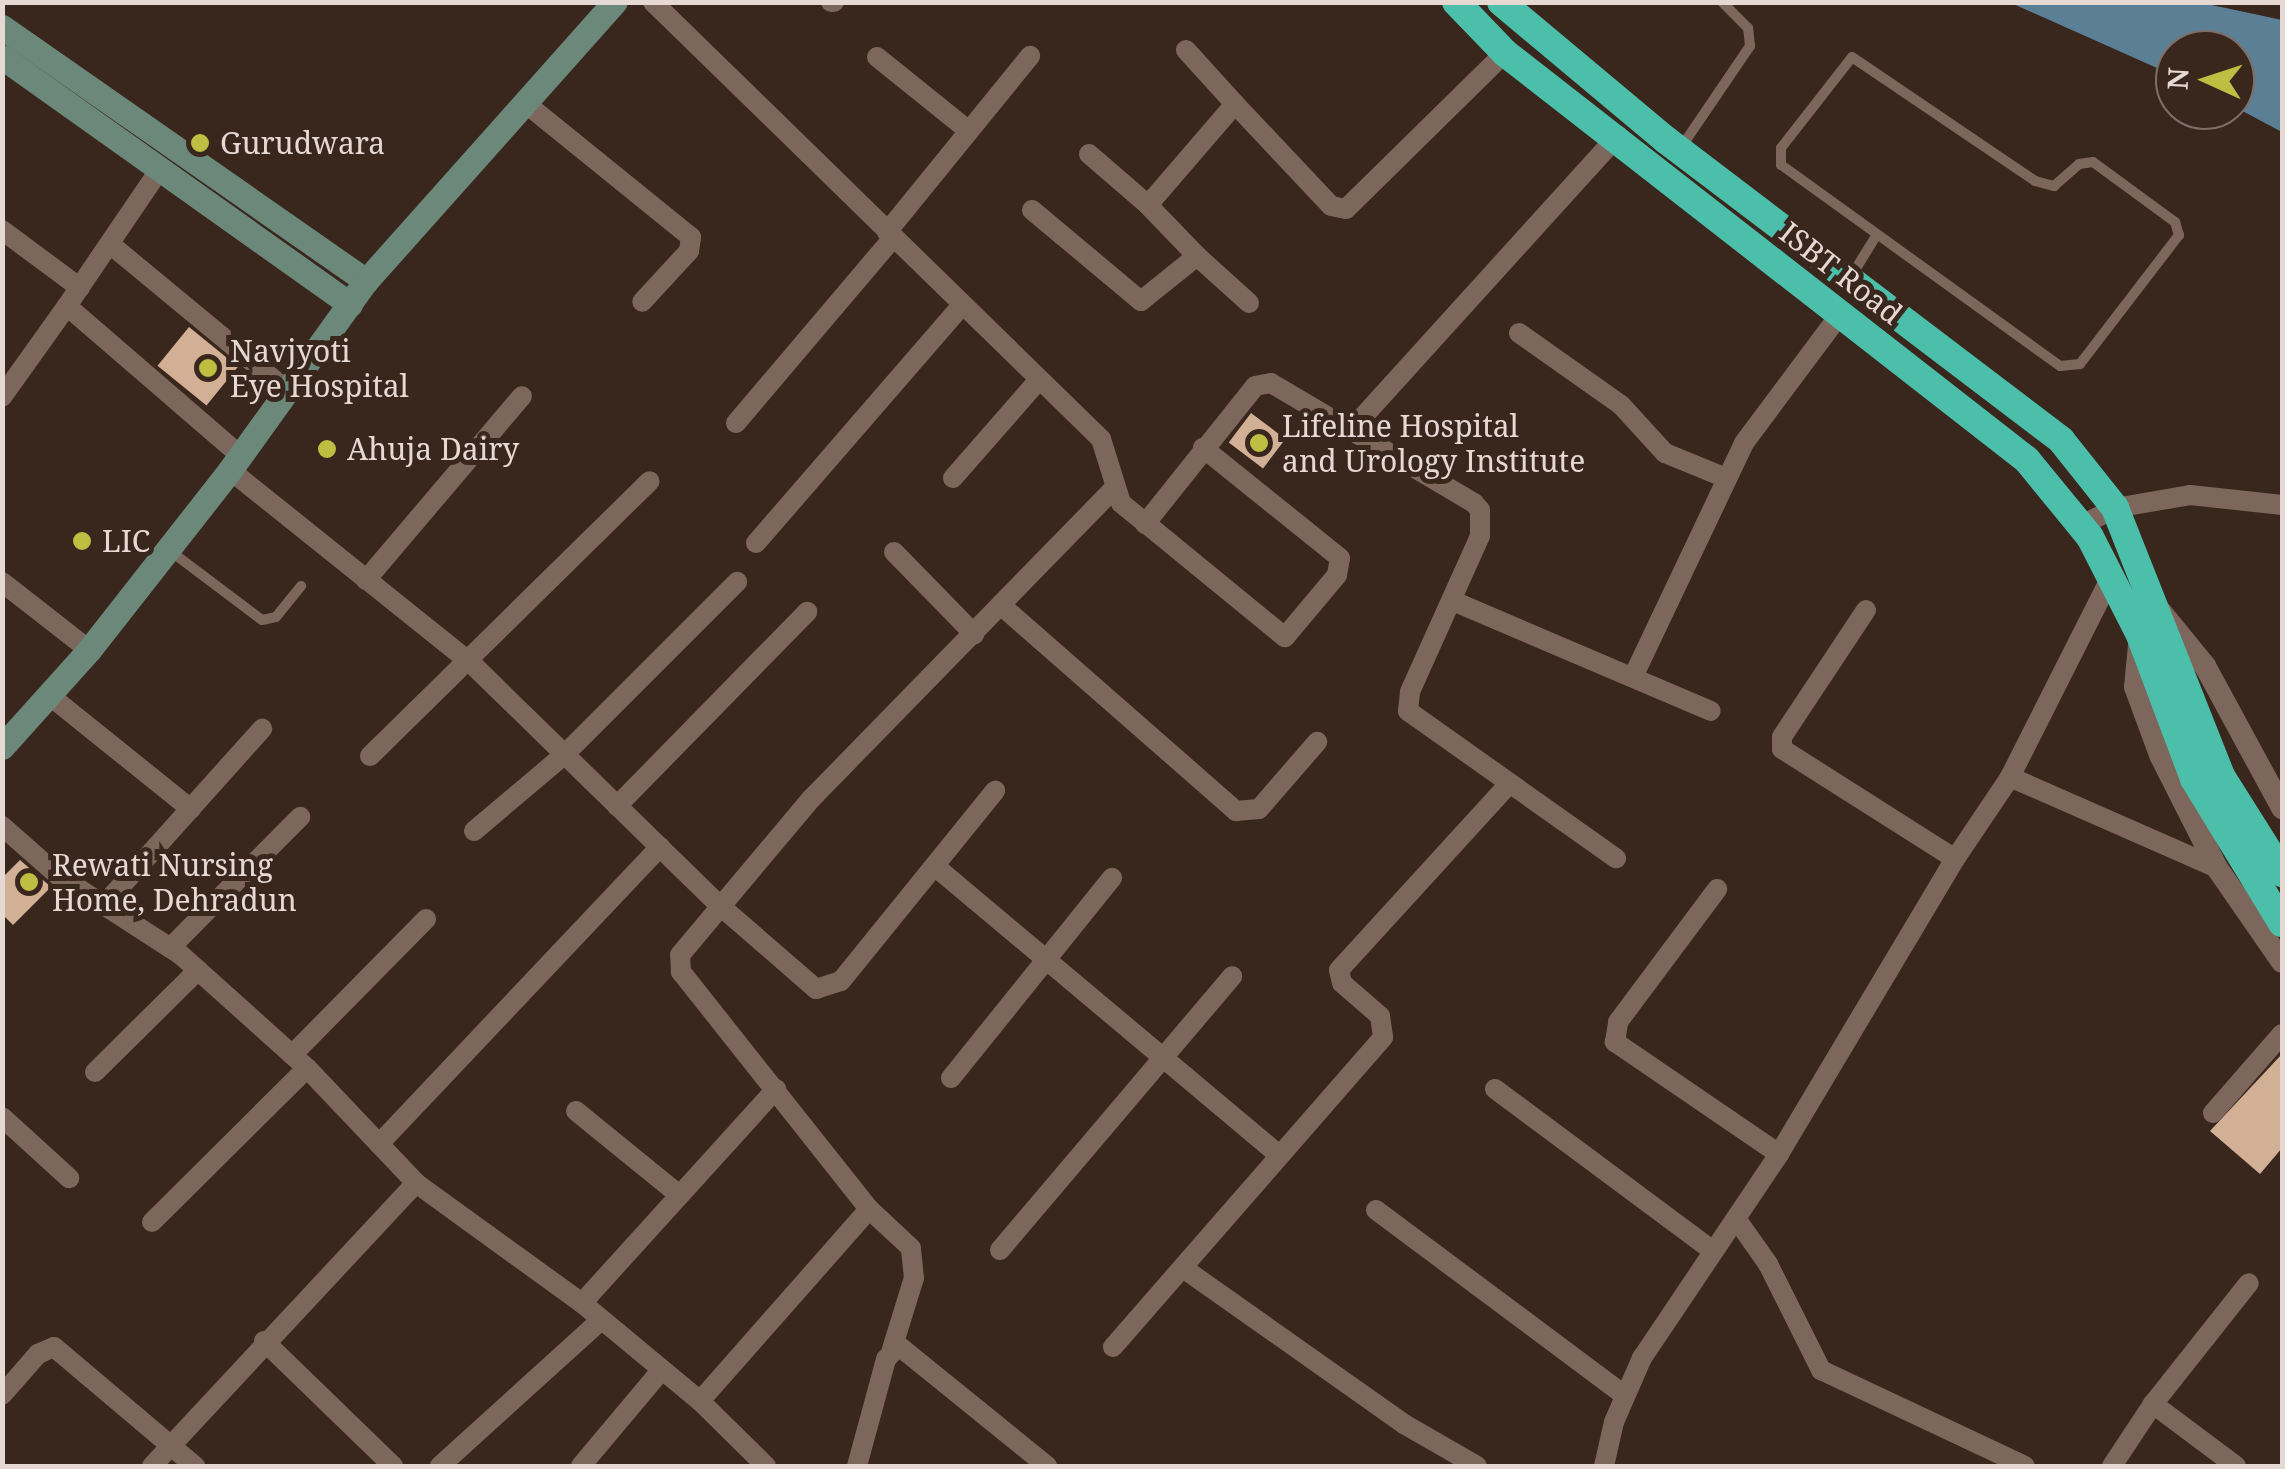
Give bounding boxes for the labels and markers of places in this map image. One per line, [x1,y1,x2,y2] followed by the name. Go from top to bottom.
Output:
[220,125,385,161] place label: Gurudwara
[189,132,211,154] marker: Gurudwara
[230,333,409,404] place label: Navjyoti Eye Hospital
[195,355,221,381] marker: Navjyoti Eye Hospital
[1282,408,1585,478] place label: Lifeline Hospital and Urology Institute
[1246,430,1272,456] marker: Lifeline Hospital and Urology Institute
[347,431,519,467] place label: Ahuja Dairy
[316,438,338,460] marker: Ahuja Dairy
[102,523,150,559] place label: LIC
[71,530,93,552] marker: LIC
[52,847,297,918] place label: Rewati Nursing Home, Dehradun
[16,869,42,895] marker: Rewati Nursing Home, Dehradun

